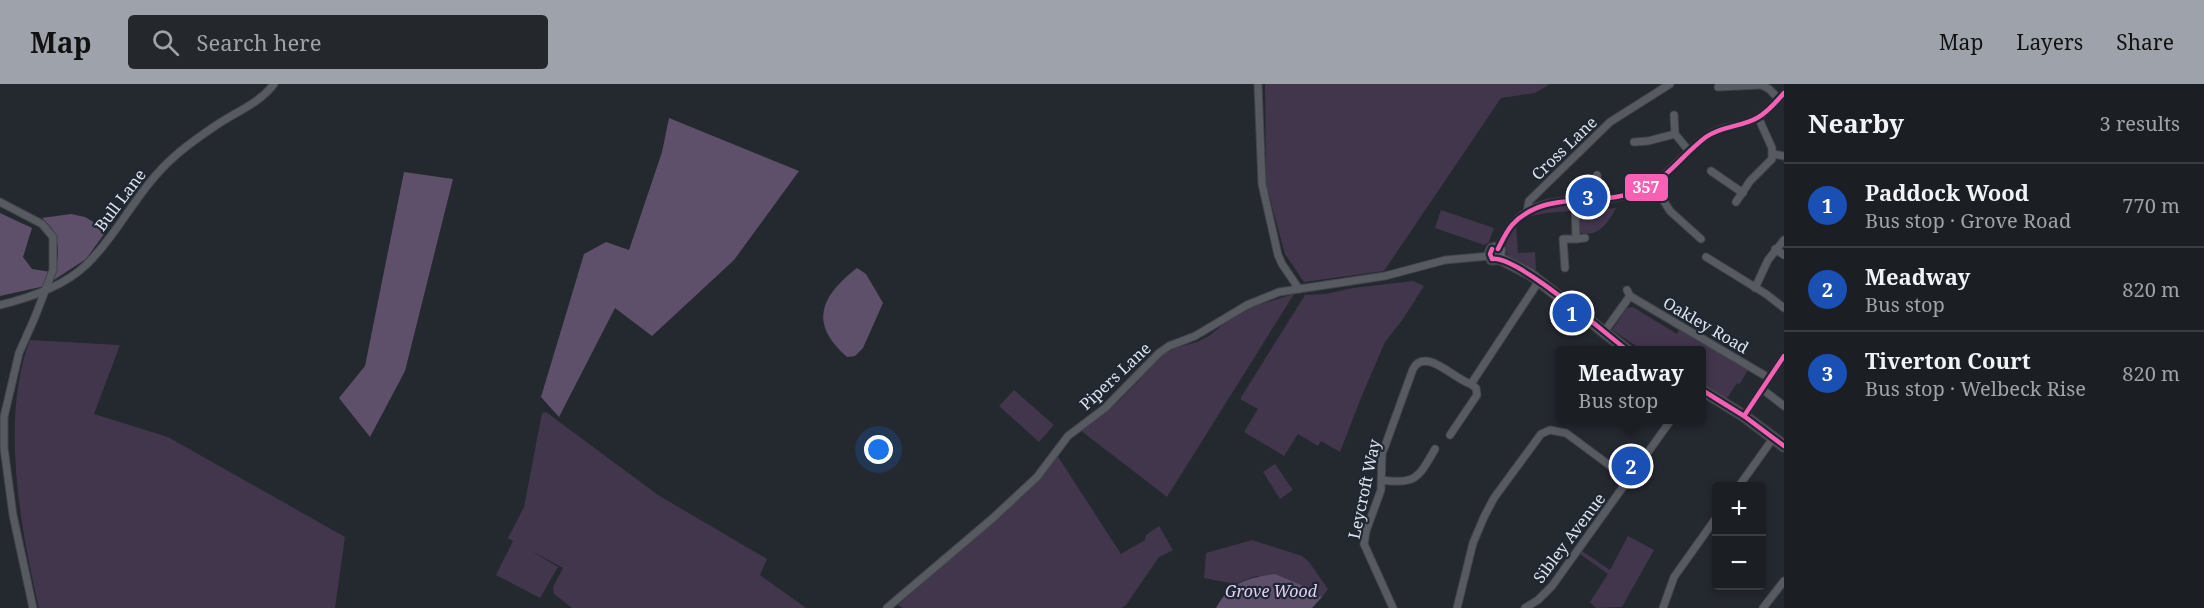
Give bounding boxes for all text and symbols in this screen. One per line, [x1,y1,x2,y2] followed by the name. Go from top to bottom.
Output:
[128,15,548,69] search box
[30,23,92,61] text: Map
[149,26,182,59] icon: search
[197,27,321,57] text: Search here
[1939,28,1983,56] text: Map
[2016,28,2083,56] text: Layers
[2116,28,2174,56] text: Share
[1808,105,1904,141] text: Nearby
[2100,110,2180,137] text: 3 results
[1526,111,1602,185] street label: Cross Lane
[89,164,151,236] street label: Bull Lane
[1624,173,1669,202] line badge: 357
[1568,174,1608,220] pin: 3
[1632,176,1660,198] text: 357
[1865,177,2029,207] text: Paddock Wood
[1822,192,1833,219] text: 1
[2122,192,2180,219] text: 770 m
[1865,207,2071,234] text: Bus stop · Grove Road
[1865,261,1970,291] text: Meadway
[1822,276,1833,303] text: 2
[2122,276,2180,303] text: 820 m
[1552,290,1592,336] pin: 1
[1865,291,1945,318] text: Bus stop
[1659,292,1753,358] street label: Oakley Road
[1075,337,1155,415] street label: Pipers Lane
[1865,345,2031,375] text: Tiverton Court
[1556,346,1706,424] popup
[1578,357,1684,387] text: Meadway
[1822,360,1833,387] text: 3
[2122,360,2180,387] text: 820 m
[1865,375,2086,402] text: Bus stop · Welbeck Rise
[1578,387,1658,414] text: Bus stop
[864,435,893,464] your location
[1343,436,1385,541] street label: Leycroft Way
[1612,444,1650,488] pin: 2
[1712,482,1766,590] map controls
[1712,482,1766,536] button: +
[1528,488,1610,588] street label: Sibley Avenue
[1712,536,1766,590] button: −
[1225,580,1318,602] park label: Grove Wood

